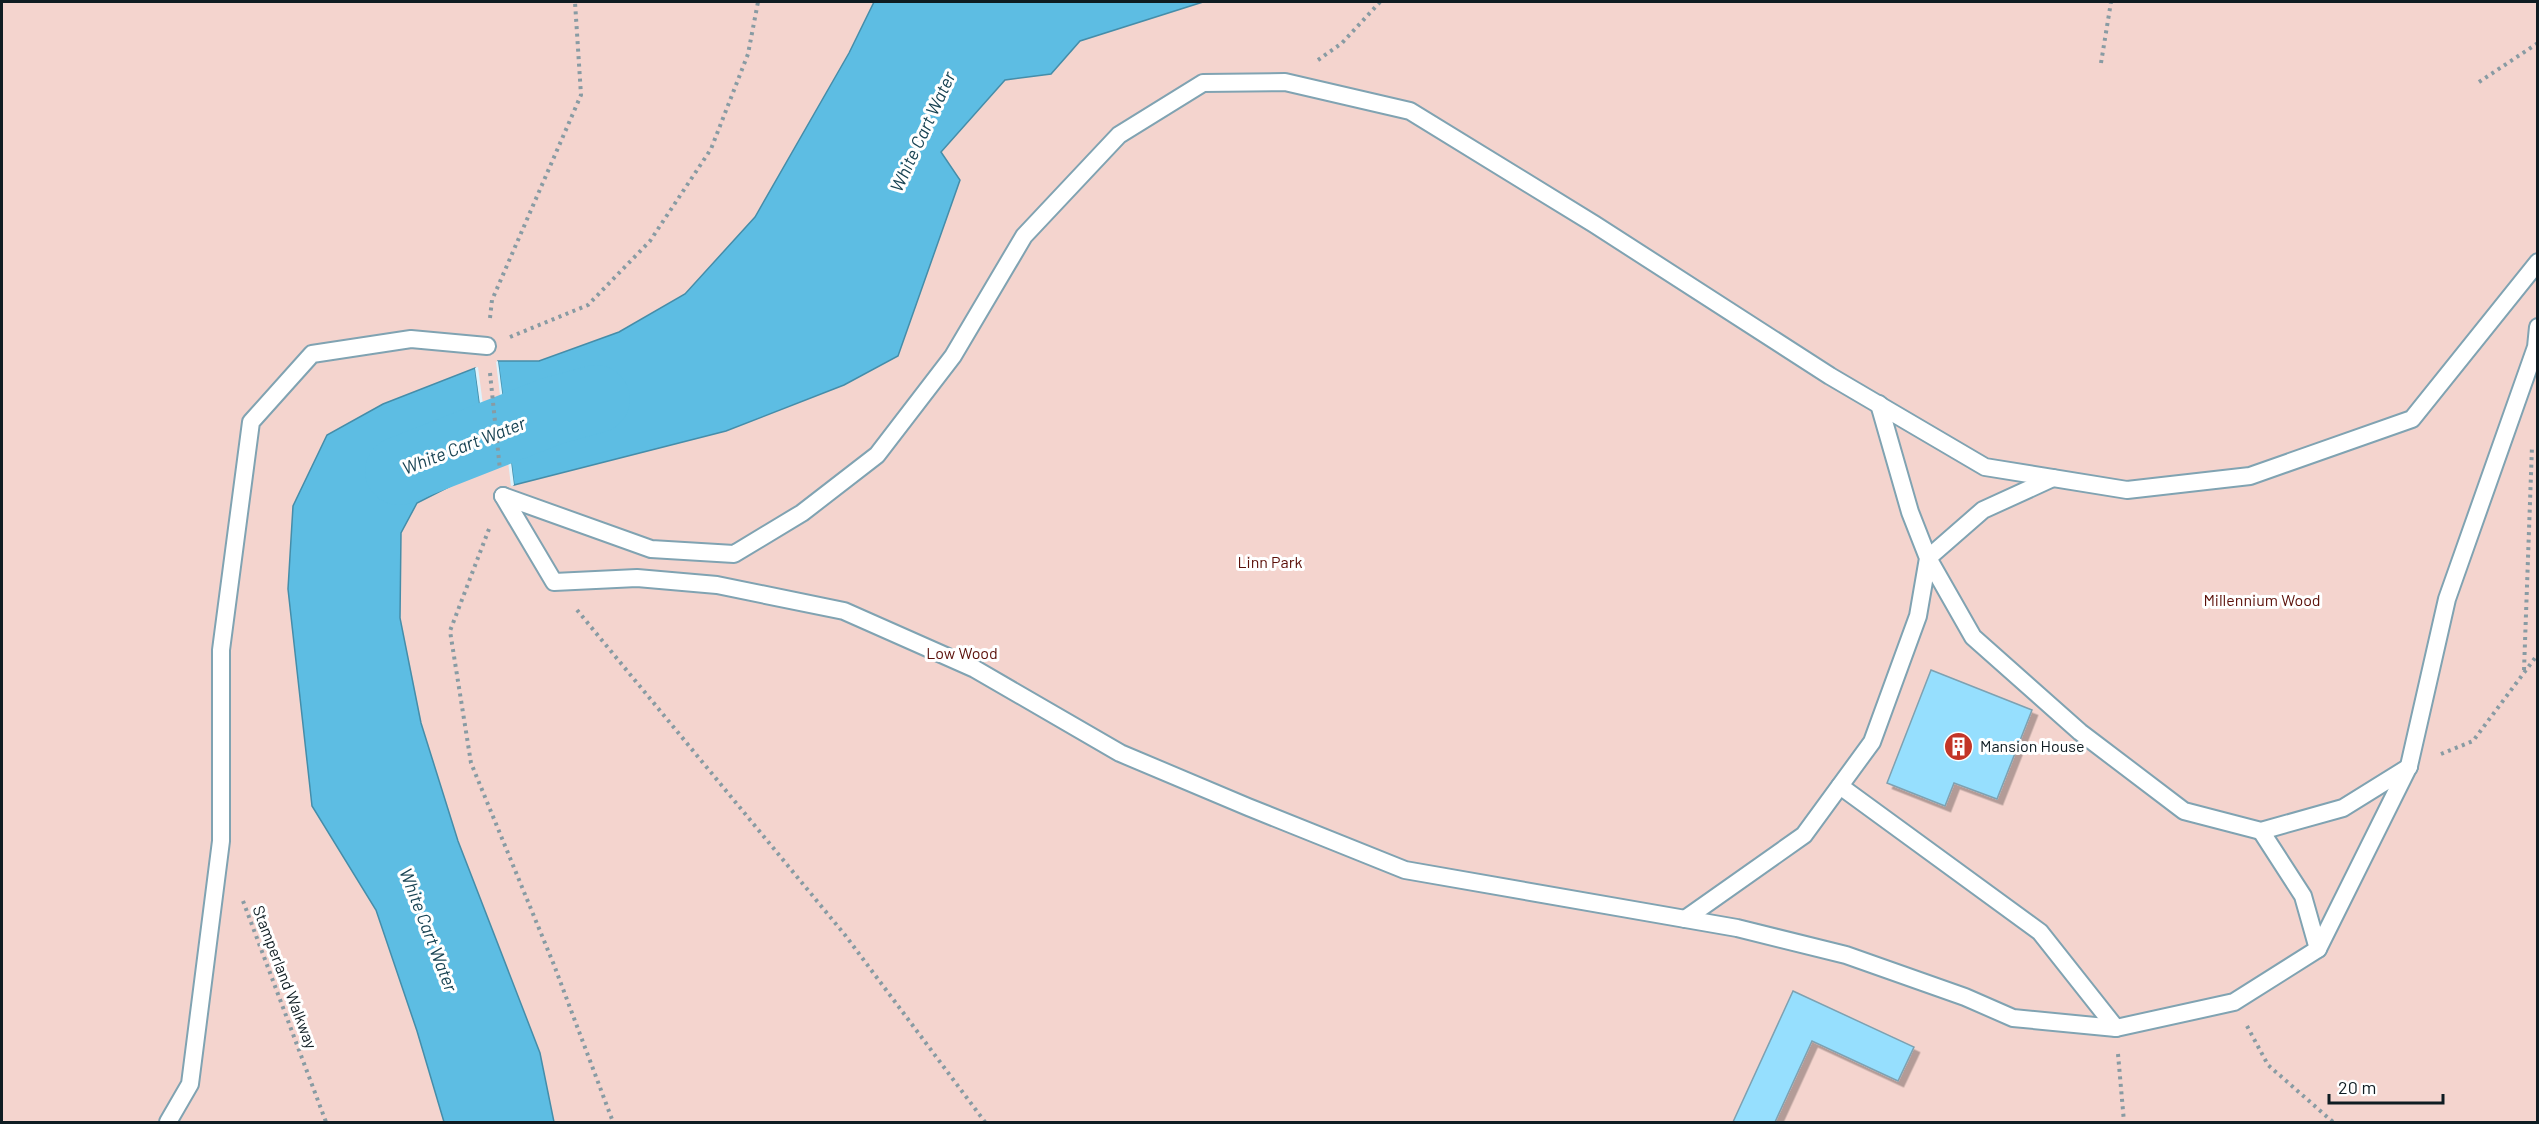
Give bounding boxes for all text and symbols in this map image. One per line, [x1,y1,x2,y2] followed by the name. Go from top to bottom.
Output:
[885,67,960,195] water label: White Cart Water
[399,411,529,479] water label: White Cart Water
[1237,552,1303,571] park label: Linn Park
[2203,590,2321,609] park label: Millennium Wood
[926,643,998,662] park label: Low Wood
[1943,730,1975,762] building icon: Mansion House
[1980,736,2085,755] place label: Mansion House
[395,865,463,995] water label: White Cart Water
[249,902,322,1052] street label: Stamperland Walkway
[2329,1067,2443,1105] scale bar
[2338,1076,2376,1098] text: 20 m

